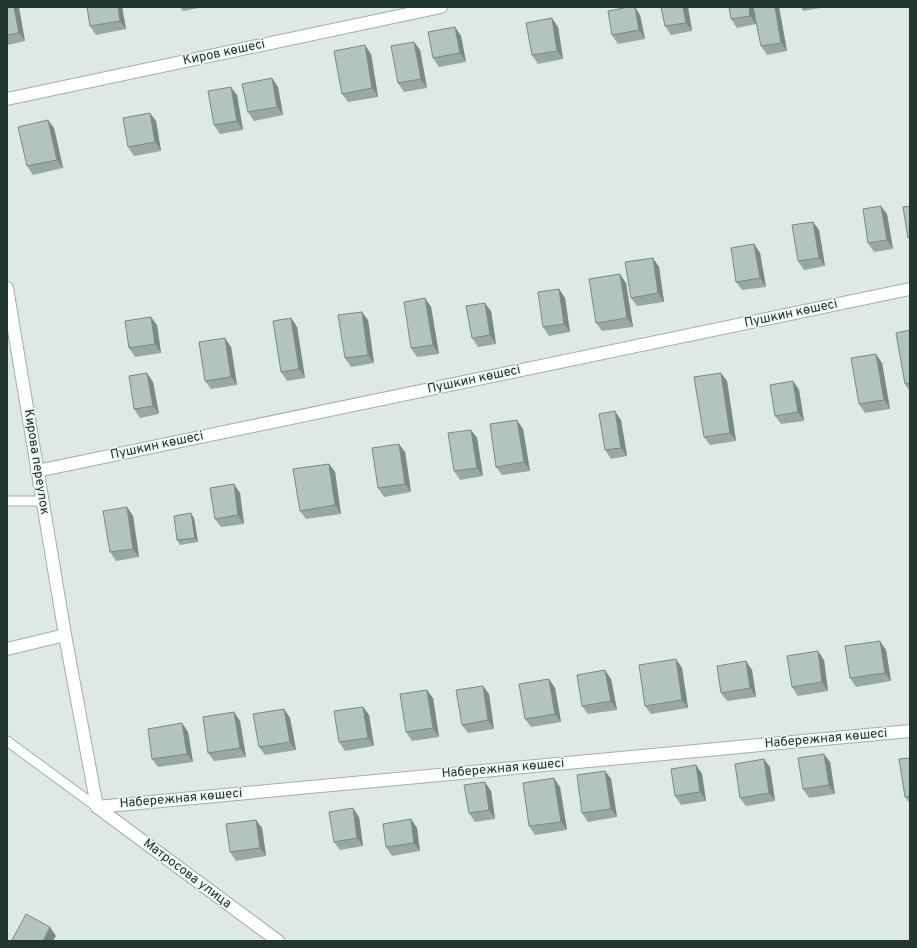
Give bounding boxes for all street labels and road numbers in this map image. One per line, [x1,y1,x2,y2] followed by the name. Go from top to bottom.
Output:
[181,36,267,70] street label: Киров көшесі
[743,296,839,332] street label: Пушкин көшесі
[426,362,522,398] street label: Пушкин көшесі
[20,408,52,516] street label: Кирова переулок
[109,428,205,464] street label: Пушкин көшесі
[764,726,888,752] street label: Набережная көшесі
[441,756,565,782] street label: Набережная көшесі
[119,786,243,812] street label: Набережная көшесі
[140,836,234,912] street label: Матросова улица

